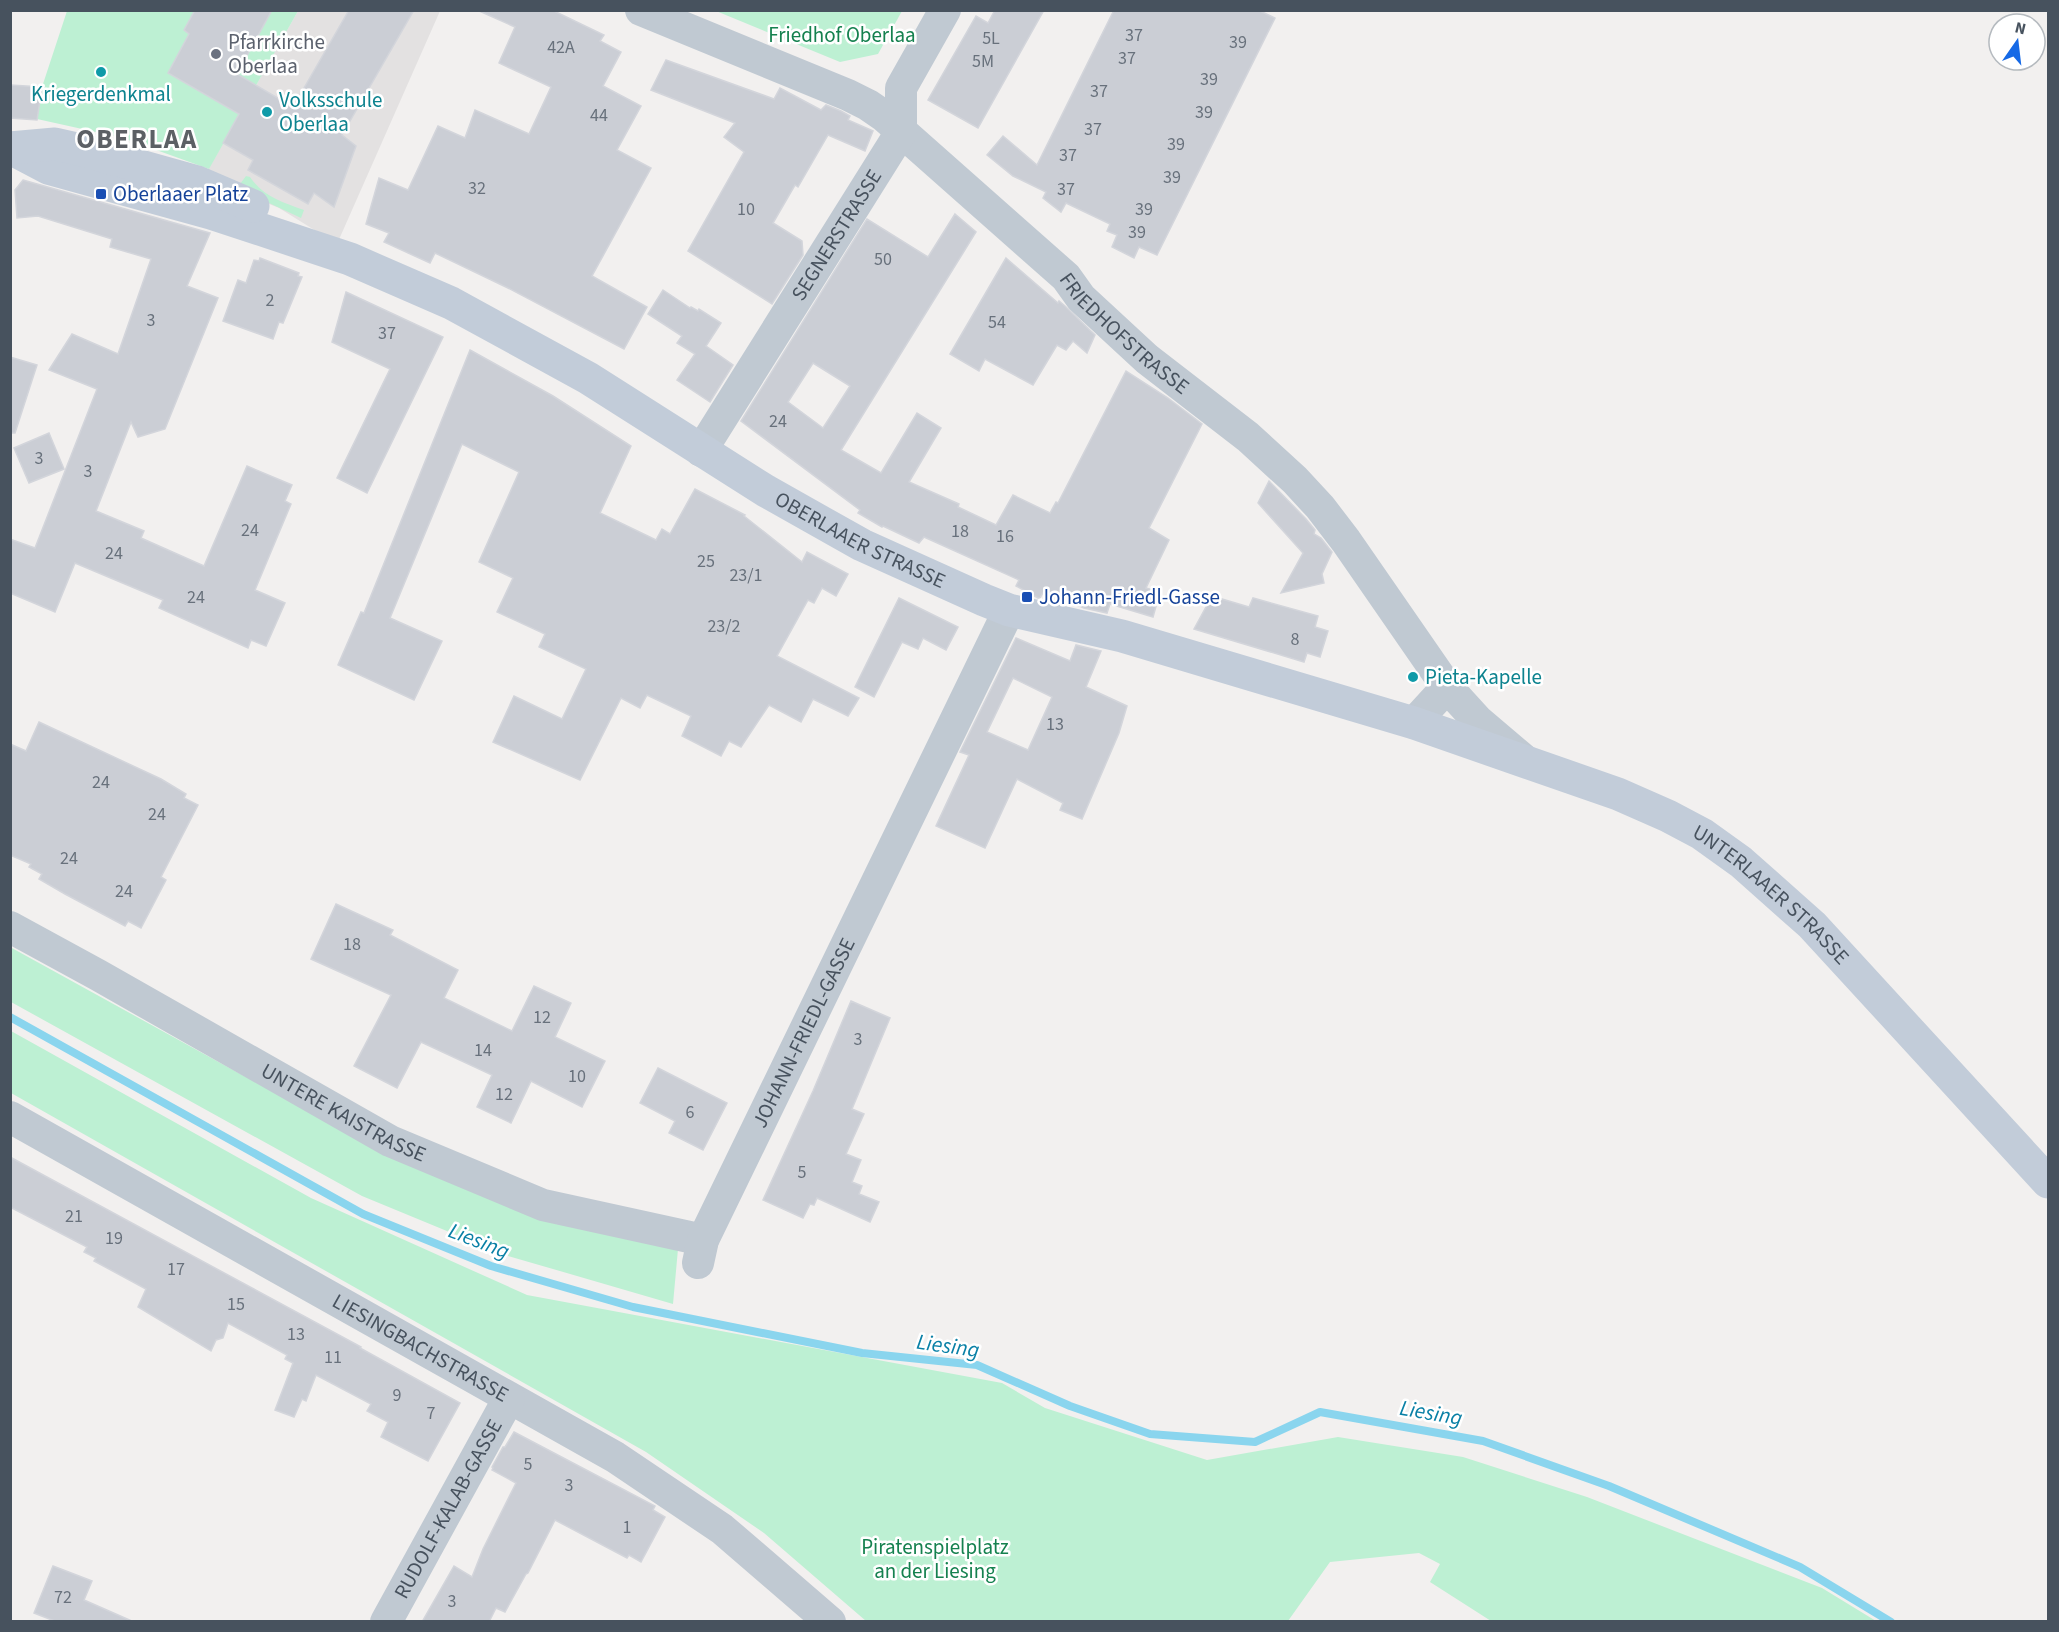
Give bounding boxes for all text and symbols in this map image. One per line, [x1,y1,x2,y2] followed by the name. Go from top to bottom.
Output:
[1987,12,2047,72] north arrow
[2013,16,2028,40] text: N
[768,20,916,50] park label: Friedhof Oberlaa
[1125,23,1143,48] house number: 37
[982,26,1000,51] house number: 5L
[228,27,325,81] place label: Pfarrkirche Oberlaa
[1229,30,1247,55] house number: 39
[547,35,575,60] house number: 42A
[1118,46,1136,71] house number: 37
[209,47,223,61] marker: Pfarrkirche Oberlaa
[972,49,994,74] house number: 5M
[94,65,108,79] marker: Kriegerdenkmal
[1200,67,1218,92] house number: 39
[31,79,171,109] place label: Kriegerdenkmal
[1090,79,1108,104] house number: 37
[279,85,382,139] place label: Volksschule Oberlaa
[1195,100,1213,125] house number: 39
[590,103,608,128] house number: 44
[260,105,274,119] marker: Volksschule Oberlaa
[1084,117,1102,142] house number: 37
[76,120,198,159] district label: OBERLAA
[1167,132,1185,157] house number: 39
[1059,143,1077,168] house number: 37
[784,163,889,307] street label: SEGNERSTRASSE
[1163,165,1181,190] house number: 39
[468,176,486,201] house number: 32
[1057,177,1075,202] house number: 37
[113,179,248,209] place label: Oberlaaer Platz
[94,187,108,201] marker: Oberlaaer Platz
[737,197,755,222] house number: 10
[1135,197,1153,222] house number: 39
[1128,220,1146,245] house number: 39
[874,247,892,272] house number: 50
[1052,266,1196,401] street label: FRIEDHOFSTRASSE
[266,288,275,313] house number: 2
[147,308,156,333] house number: 3
[988,310,1006,335] house number: 54
[378,321,396,346] house number: 37
[769,409,787,434] house number: 24
[35,446,44,471] house number: 3
[84,459,93,484] house number: 3
[769,484,950,596] street label: OBERLAAER STRASSE
[241,518,259,543] house number: 24
[951,519,969,544] house number: 18
[996,524,1014,549] house number: 16
[105,541,123,566] house number: 24
[697,549,715,574] house number: 25
[729,563,763,588] house number: 23/1
[1039,582,1220,612] place label: Johann-Friedl-Gasse
[187,585,205,610] house number: 24
[1020,590,1034,604] marker: Johann-Friedl-Gasse
[707,614,741,639] house number: 23/2
[1291,627,1300,652] house number: 8
[1425,662,1542,692] place label: Pieta-Kapelle
[1406,670,1420,684] marker: Pieta-Kapelle
[1046,712,1064,737] house number: 13
[92,770,110,795] house number: 24
[148,802,166,827] house number: 24
[1688,817,1856,971] street label: UNTERLAAER STRASSE
[60,846,78,871] house number: 24
[115,879,133,904] house number: 24
[343,932,361,957] house number: 18
[745,933,863,1133] street label: JOHANN-FRIEDL-GASSE
[533,1005,551,1030] house number: 12
[854,1027,863,1052] house number: 3
[474,1038,492,1063] house number: 14
[255,1056,431,1169] street label: UNTERE KAISTRASSE
[568,1064,586,1089] house number: 10
[495,1082,513,1107] house number: 12
[686,1100,695,1125] house number: 6
[798,1160,807,1185] house number: 5
[65,1204,83,1229] house number: 21
[444,1215,514,1267] water label: Liesing
[105,1226,123,1251] house number: 19
[167,1257,185,1282] house number: 17
[327,1286,514,1409] street label: LIESINGBACHSTRASSE
[227,1292,245,1317] house number: 15
[287,1322,305,1347] house number: 13
[914,1326,982,1366] water label: Liesing
[324,1345,342,1370] house number: 11
[393,1383,402,1408] house number: 9
[1397,1392,1465,1434] water label: Liesing
[427,1401,436,1426] house number: 7
[387,1414,510,1604] street label: RUDOLF-KALAB-GASSE
[524,1452,533,1477] house number: 5
[565,1473,574,1498] house number: 3
[623,1515,631,1540] house number: 1
[861,1532,1009,1586] park label: Piratenspielplatz an der Liesing
[54,1585,72,1610] house number: 72
[448,1589,457,1614] house number: 3

